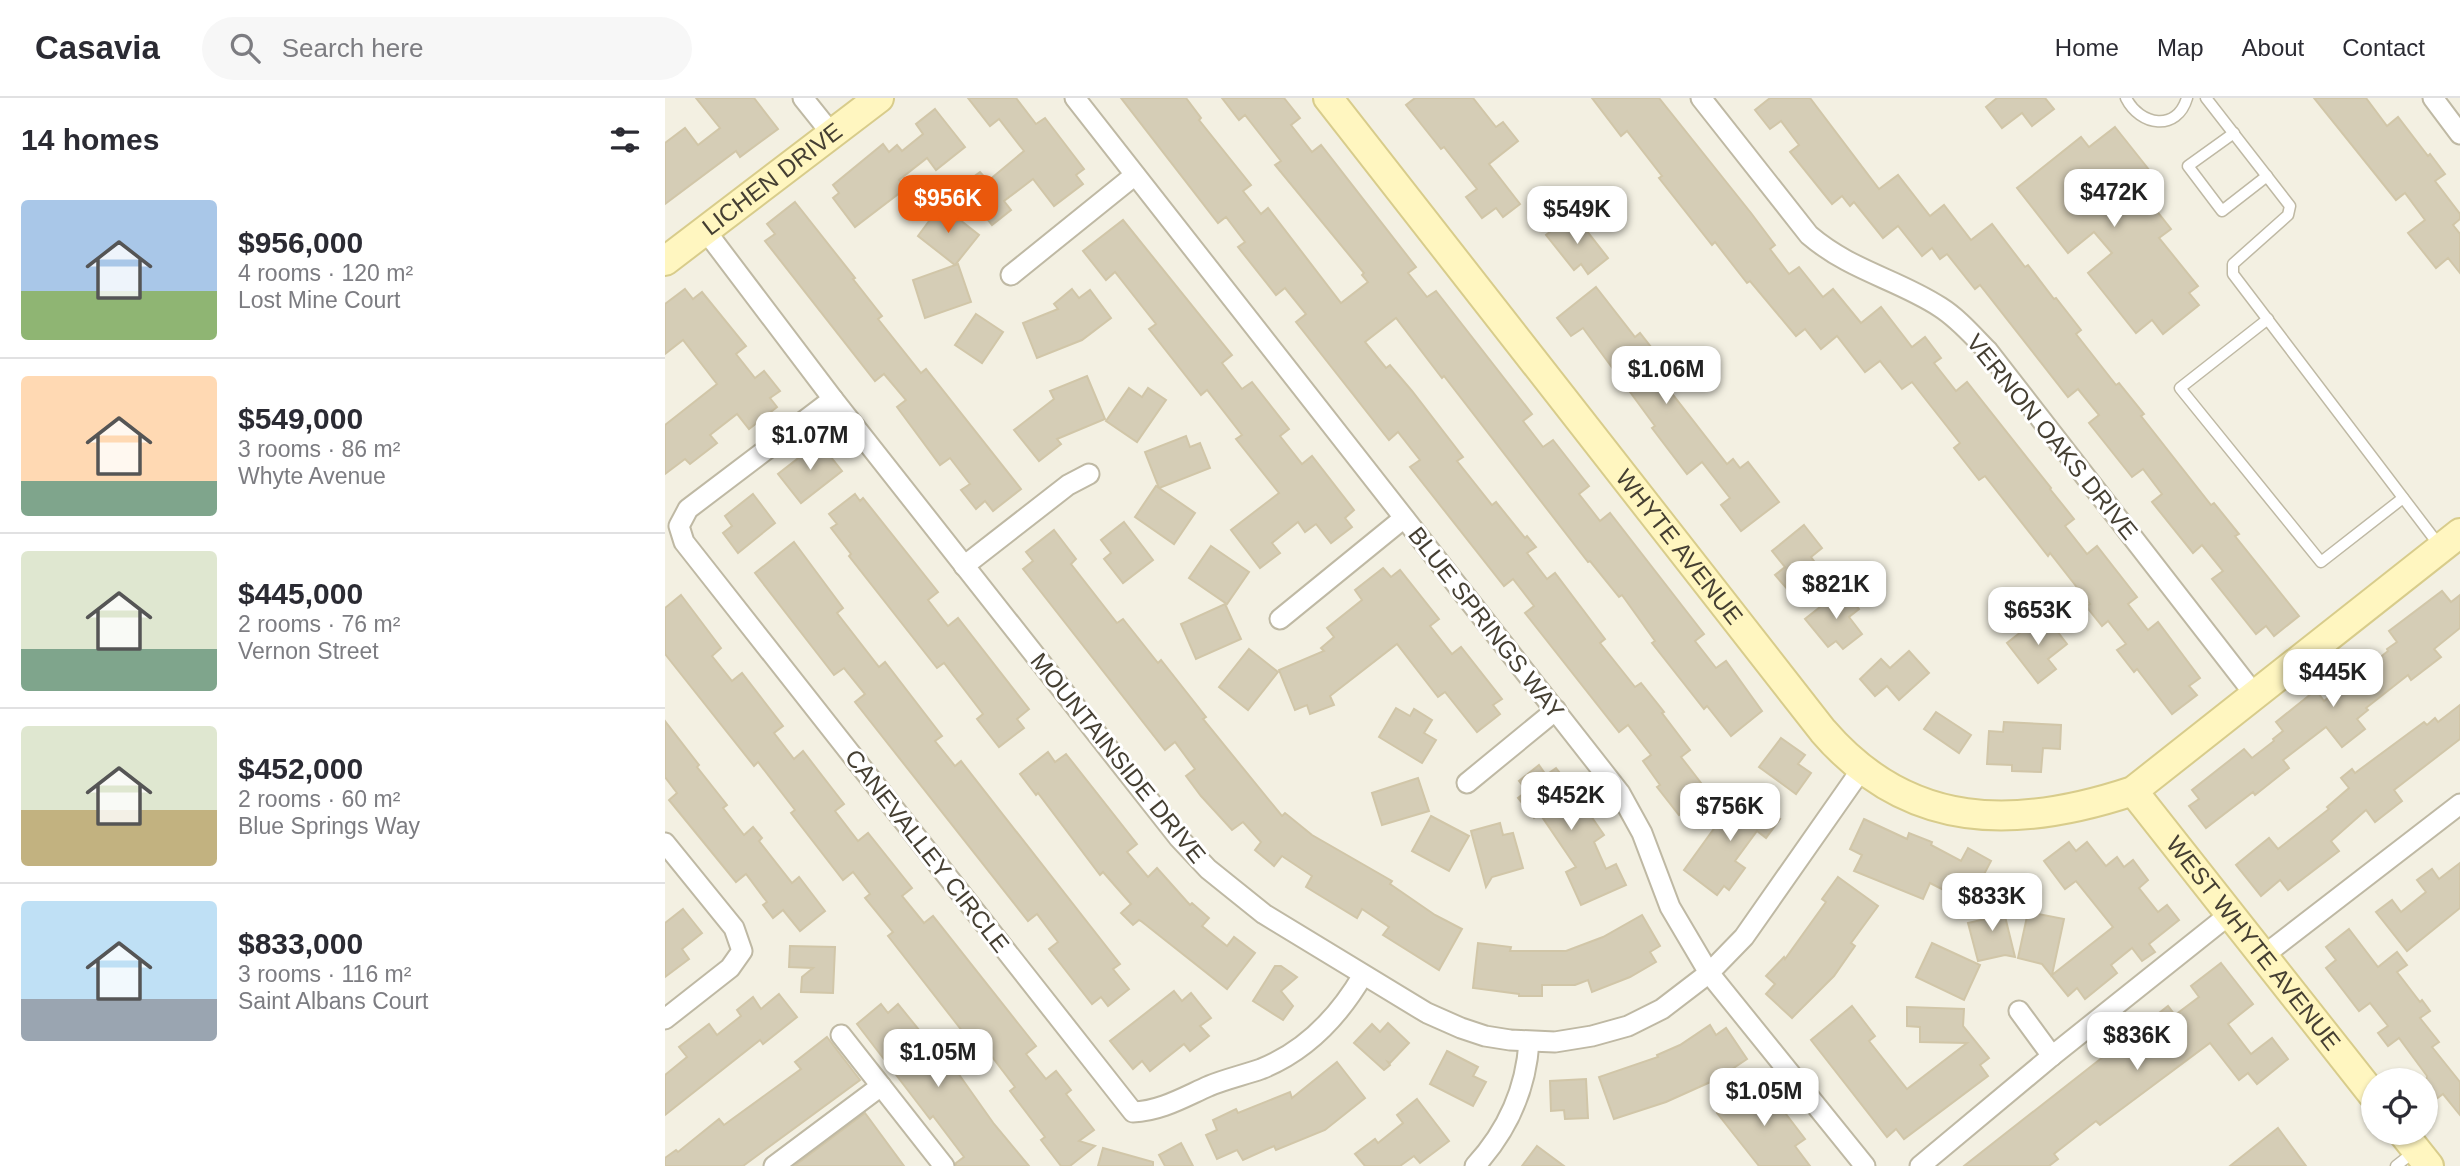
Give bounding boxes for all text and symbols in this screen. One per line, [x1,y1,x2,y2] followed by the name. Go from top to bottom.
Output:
[202,17,692,80] search box
[35,29,160,66] text: Casavia
[226,29,264,67] icon: search
[282,33,423,63] text: Search here
[2055,34,2119,61] text: Home
[2157,34,2204,61] text: Map
[2242,34,2304,61] text: About
[2342,34,2425,61] text: Contact
[697,117,847,240] street label: LICHEN DRIVE
[606,121,644,159] icon: filters
[21,123,159,156] text: 14 homes
[2065,170,2163,229] pin: $472K
[899,176,997,235] pin: $956K
[2080,179,2148,205] text: $472K
[914,185,982,211] text: $956K
[1528,186,1626,246] pin: $549K
[1543,196,1611,222] text: $549K
[238,226,363,259] text: $956,000
[77,228,161,312] icon: home
[238,260,413,286] text: 4 rooms · 120 m²
[238,287,400,313] text: Lost Mine Court
[1961,329,2143,545] street label: VERNON OAKS DRIVE
[1609,346,1723,406] pin: $1.06M
[1628,356,1704,382] text: $1.06M
[238,402,363,435] text: $549,000
[77,404,161,488] icon: home
[753,412,867,472] pin: $1.07M
[772,422,848,448] text: $1.07M
[238,436,400,462] text: 3 rooms · 86 m²
[238,463,386,489] text: Whyte Avenue
[1611,464,1748,629] street label: WHYTE AVENUE
[1403,521,1570,724] street label: BLUE SPRINGS WAY
[1787,561,1885,621] pin: $821K
[1802,571,1870,597] text: $821K
[238,577,363,610] text: $445,000
[77,579,161,663] icon: home
[1989,588,2087,647] pin: $653K
[2004,597,2072,623] text: $653K
[238,611,400,637] text: 2 rooms · 76 m²
[238,638,379,664] text: Vernon Street
[1025,647,1211,868] street label: MOUNTAINSIDE DRIVE
[2284,650,2382,709] pin: $445K
[2299,659,2367,685] text: $445K
[840,744,1015,957] street label: CANEVALLEY CIRCLE
[238,752,363,785] text: $452,000
[77,754,161,838] icon: home
[1522,772,1620,832] pin: $452K
[1537,782,1605,808] text: $452K
[1681,784,1779,843] pin: $756K
[238,786,400,812] text: 2 rooms · 60 m²
[1696,793,1764,819] text: $756K
[238,813,420,839] text: Blue Springs Way
[2161,831,2346,1055] street label: WEST WHYTE AVENUE
[1943,874,2041,933] pin: $833K
[1958,883,2026,909] text: $833K
[238,927,363,960] text: $833,000
[77,929,161,1013] icon: home
[238,961,411,987] text: 3 rooms · 116 m²
[238,988,429,1014] text: Saint Albans Court
[2088,1012,2186,1072] pin: $836K
[2103,1022,2171,1048] text: $836K
[881,1030,995,1089] pin: $1.05M
[900,1039,976,1065] text: $1.05M
[1707,1068,1821,1128] pin: $1.05M
[2361,1068,2438,1145] map controls
[2361,1068,2438,1145] button: locate
[1726,1078,1802,1104] text: $1.05M

